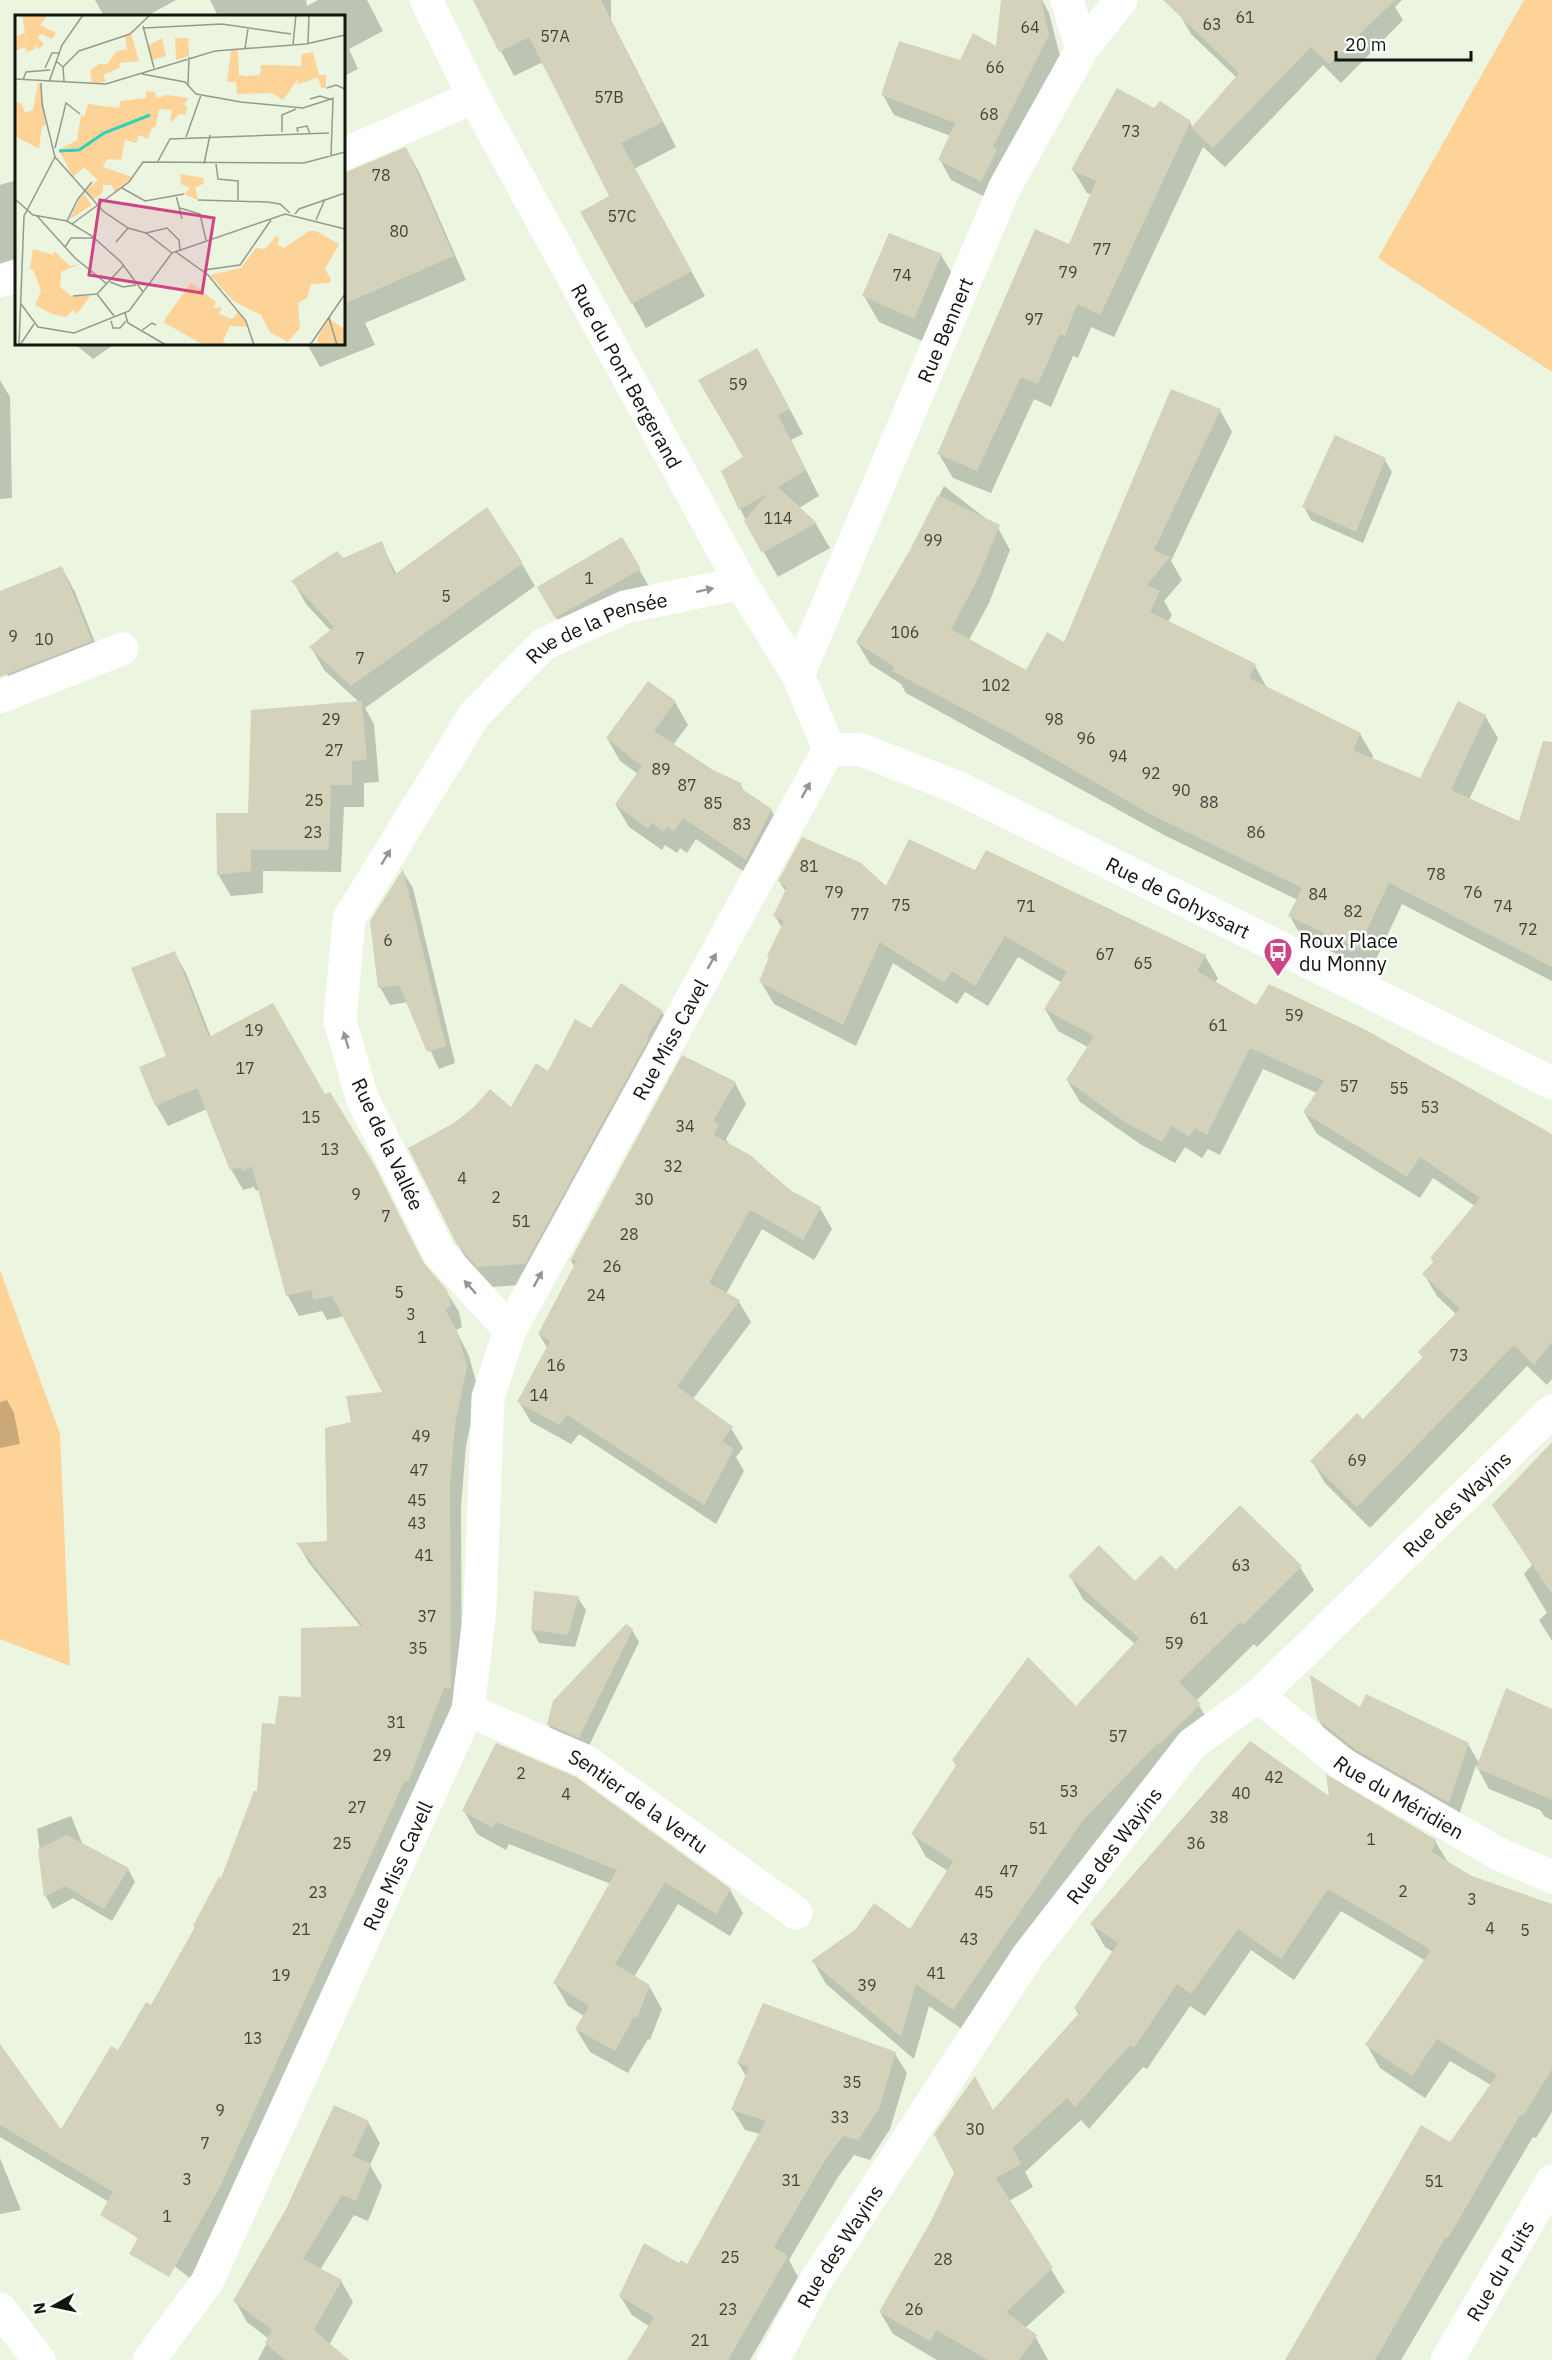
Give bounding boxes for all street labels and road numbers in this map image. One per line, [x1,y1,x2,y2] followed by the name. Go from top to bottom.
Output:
[910,273,979,387] street label: Rue Bennert
[565,278,689,473] street label: Rue du Pont Bergerand
[519,585,670,669] street label: Rue de la Pensée
[1101,850,1255,944] street label: Rue de Gohyssart
[625,974,714,1105] street label: Rue Miss Cavel
[346,1073,430,1215] street label: Rue de la Vallée
[1396,1445,1517,1563] street label: Rue des Wayins
[565,1742,714,1859] street label: Sentier de la Vertu
[1328,1749,1469,1845] street label: Rue du Méridien
[1060,1781,1168,1909] street label: Rue des Wayins
[356,1796,438,1935] street label: Rue Miss Cavell
[790,2179,889,2312] street label: Rue des Wayins
[1459,2215,1540,2326] street label: Rue du Puits

